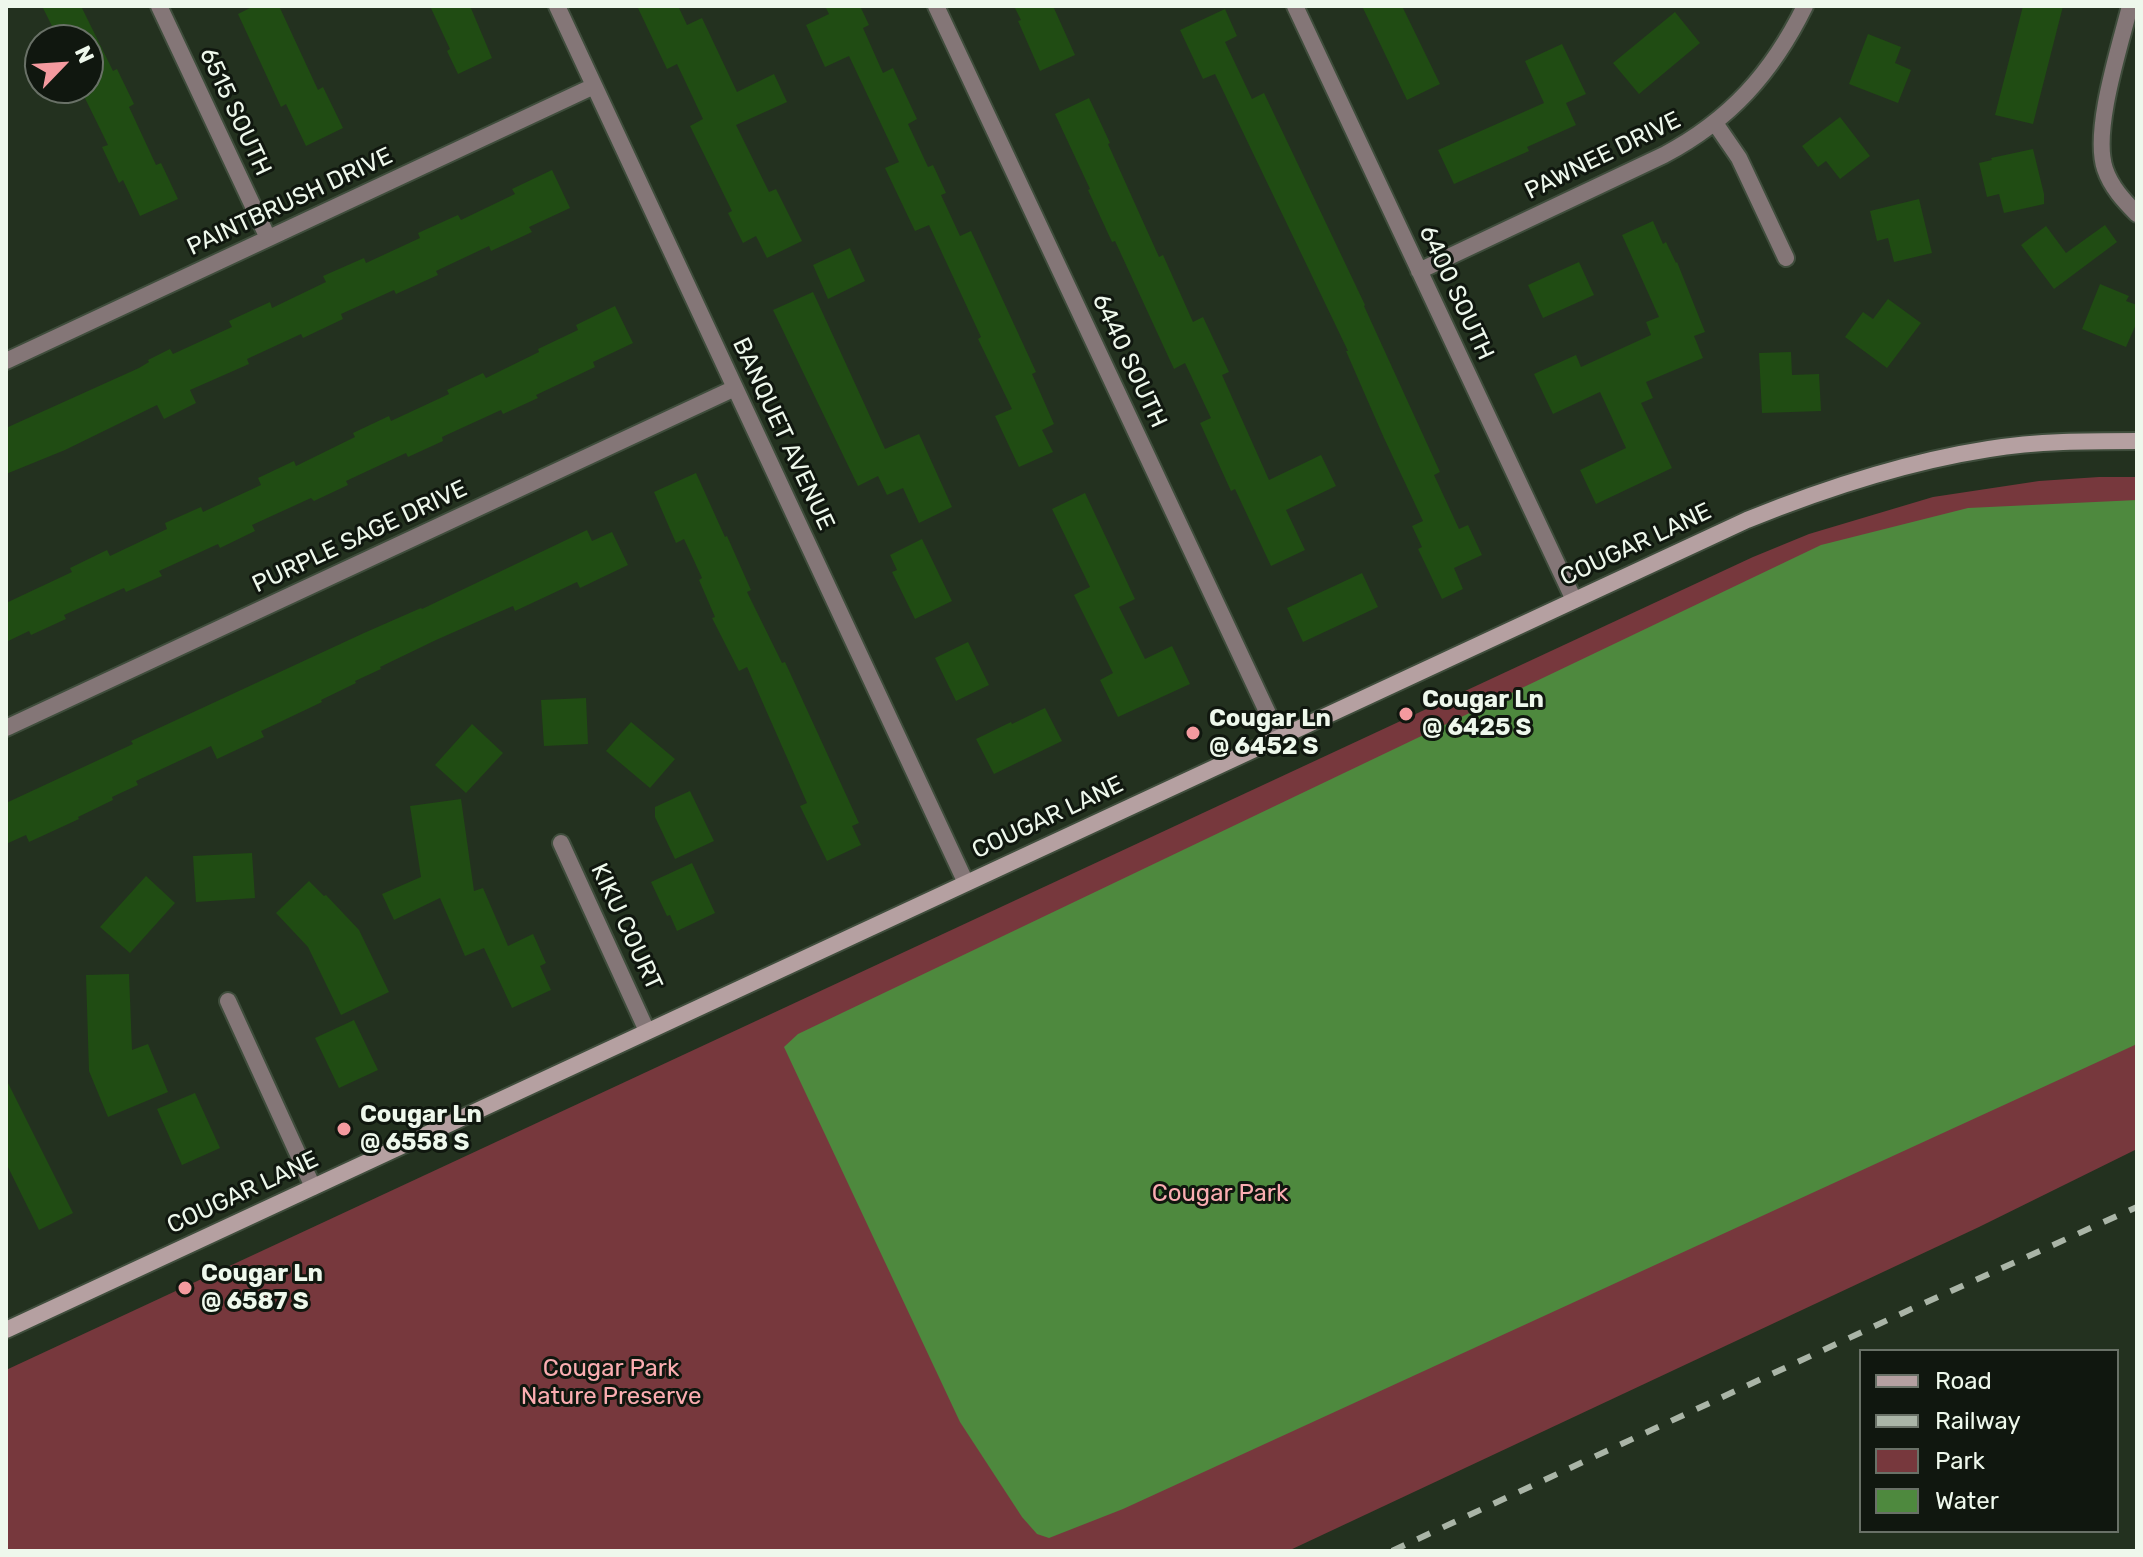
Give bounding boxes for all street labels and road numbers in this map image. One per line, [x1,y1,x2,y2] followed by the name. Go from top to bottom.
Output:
[193,43,277,181] street label: 6515 SOUTH
[1520,106,1686,206] street label: PAWNEE DRIVE
[183,142,397,262] street label: PAINTBRUSH DRIVE
[1412,221,1500,365] street label: 6400 SOUTH
[1085,289,1173,433] street label: 6440 SOUTH
[726,333,840,535] street label: BANQUET AVENUE
[248,475,472,599] street label: PURPLE SAGE DRIVE
[1556,497,1716,593] street label: COUGAR LANE
[968,770,1128,866] street label: COUGAR LANE
[584,859,668,995] street label: KIKU COURT
[163,1145,323,1241] street label: COUGAR LANE

